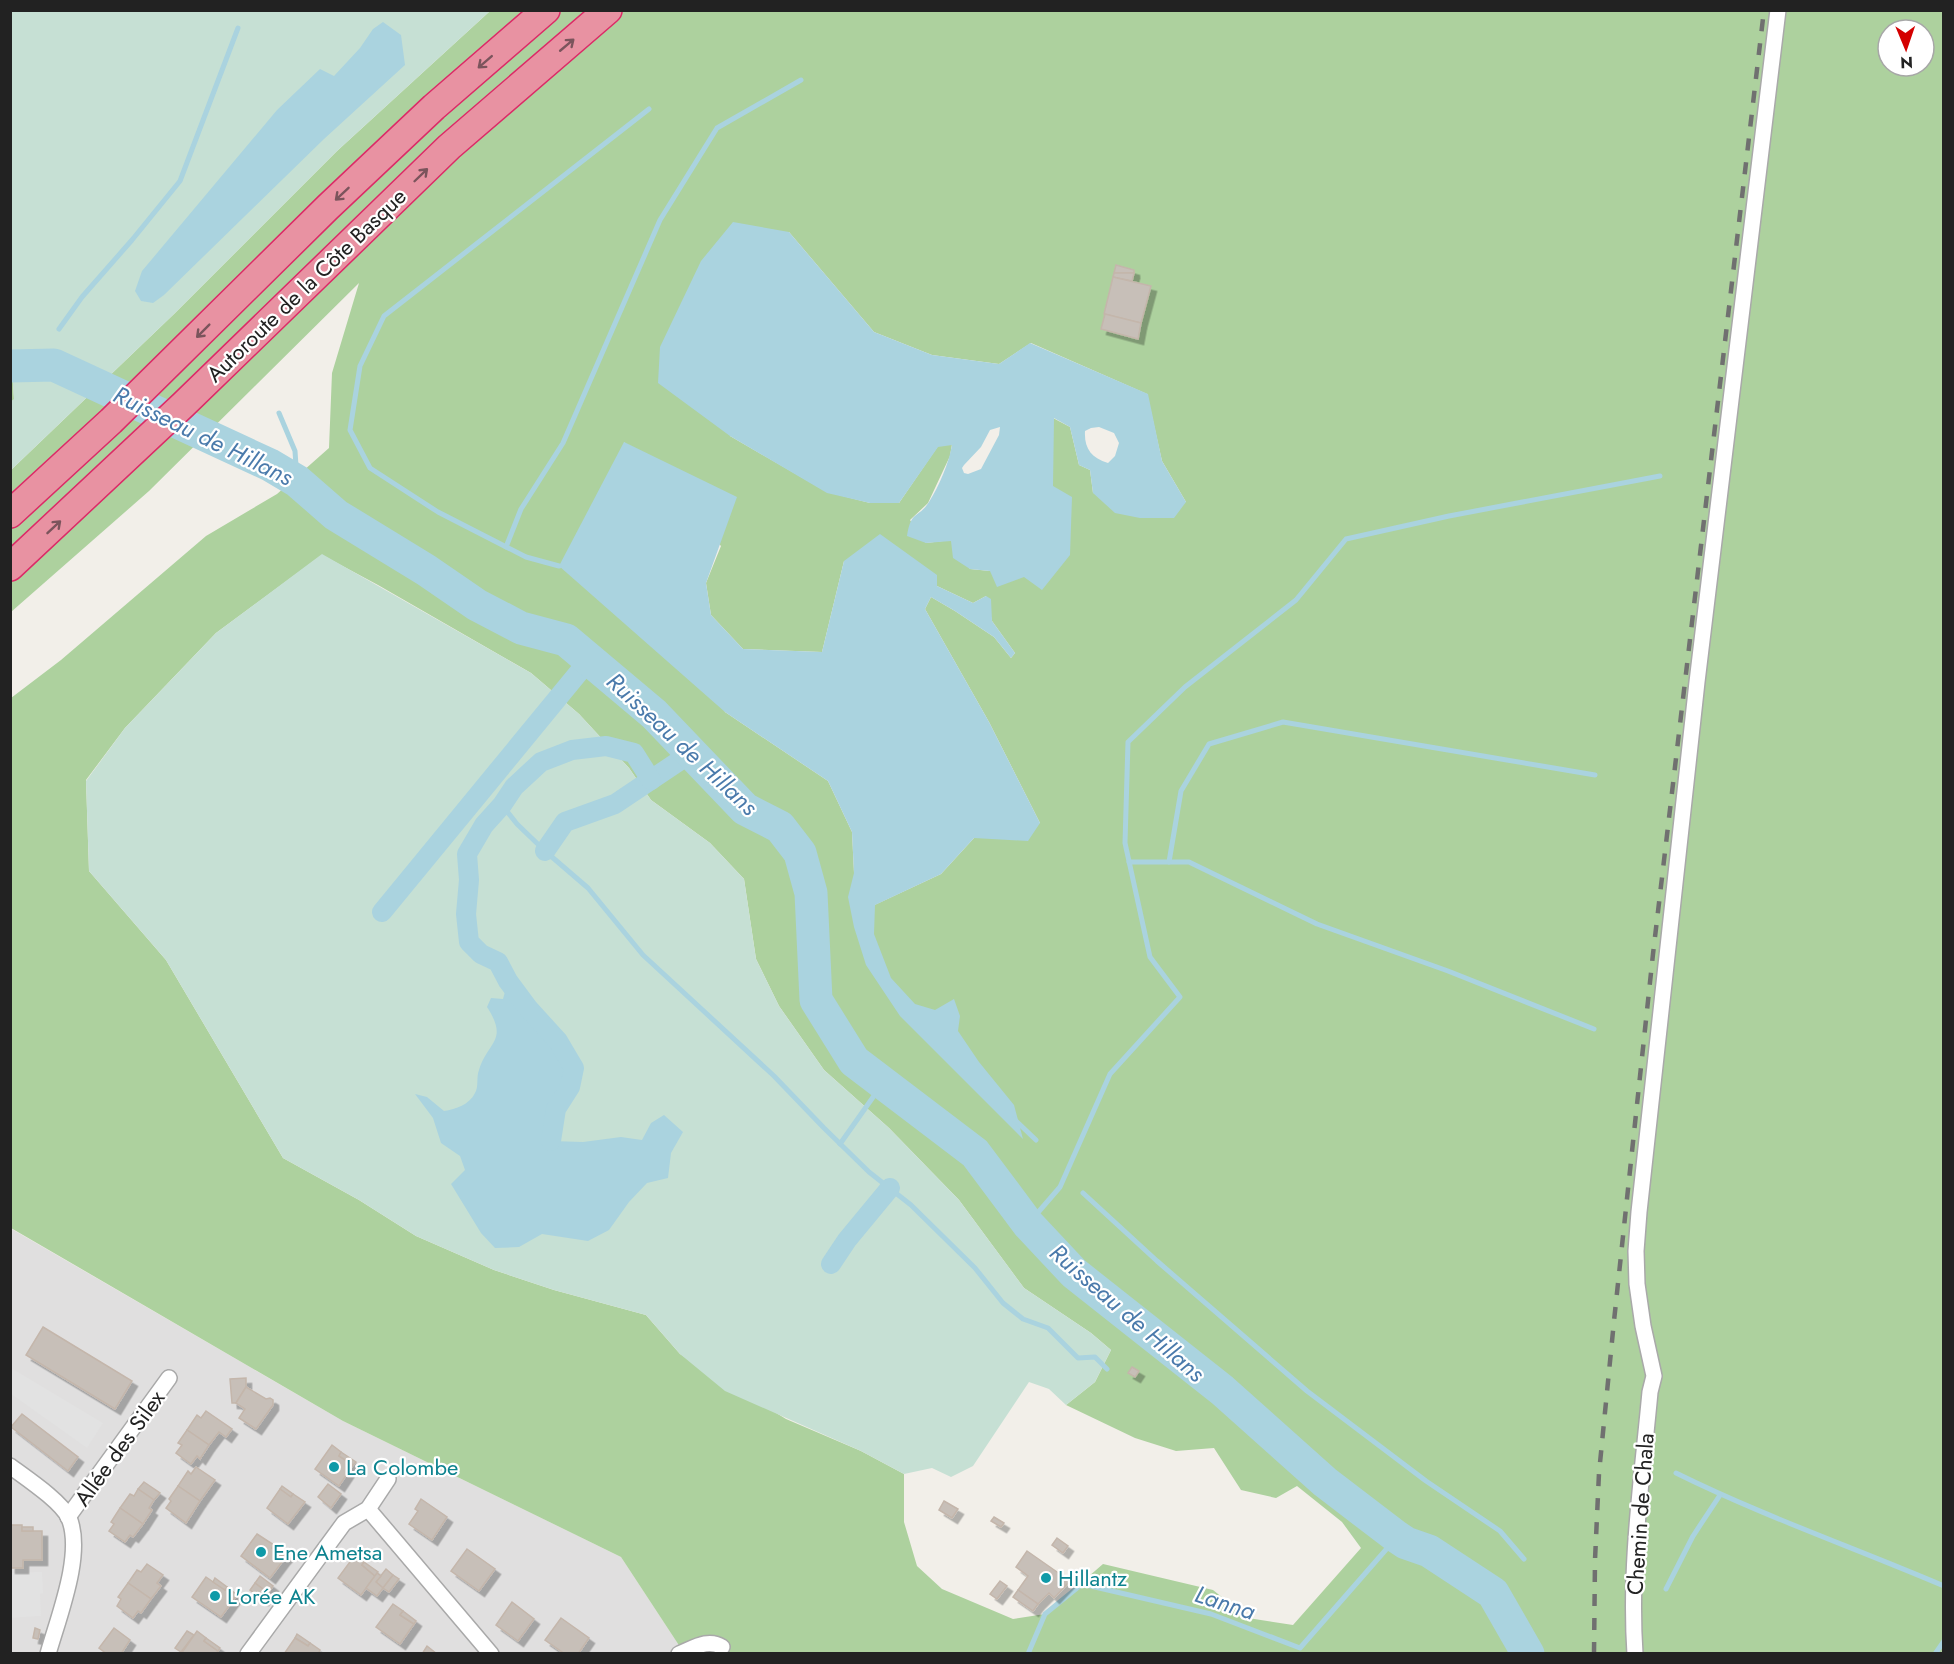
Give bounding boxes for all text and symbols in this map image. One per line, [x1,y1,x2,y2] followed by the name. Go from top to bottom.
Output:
[1876,18,1936,78] north arrow
[559,39,575,52] one-way arrow
[1900,51,1913,74] text: N
[478,55,493,69] one-way arrow
[413,167,428,182] one-way arrow
[199,181,413,389] street label: Autoroute de la Côte Basque
[334,187,349,201] one-way arrow
[195,323,210,338] one-way arrow
[108,377,299,494] water label: Ruisseau de Hillans
[46,520,61,534] one-way arrow
[599,664,766,824] water label: Ruisseau de Hillans
[1042,1235,1213,1390] water label: Ruisseau de Hillans
[66,1383,172,1513] street label: Allée des Silex
[1618,1432,1662,1596] street label: Chemin de Chala
[346,1451,458,1483] place label: La Colombe
[327,1460,341,1474] marker: La Colombe
[273,1536,382,1568] place label: Ene Ametsa
[254,1545,268,1559] marker: Ene Ametsa
[1058,1562,1127,1594] place label: Hillantz
[1039,1571,1053,1585] marker: Hillantz
[1191,1576,1260,1629] water label: Lanna
[227,1580,316,1612] place label: L'orée AK
[208,1589,222,1603] marker: L'orée AK

